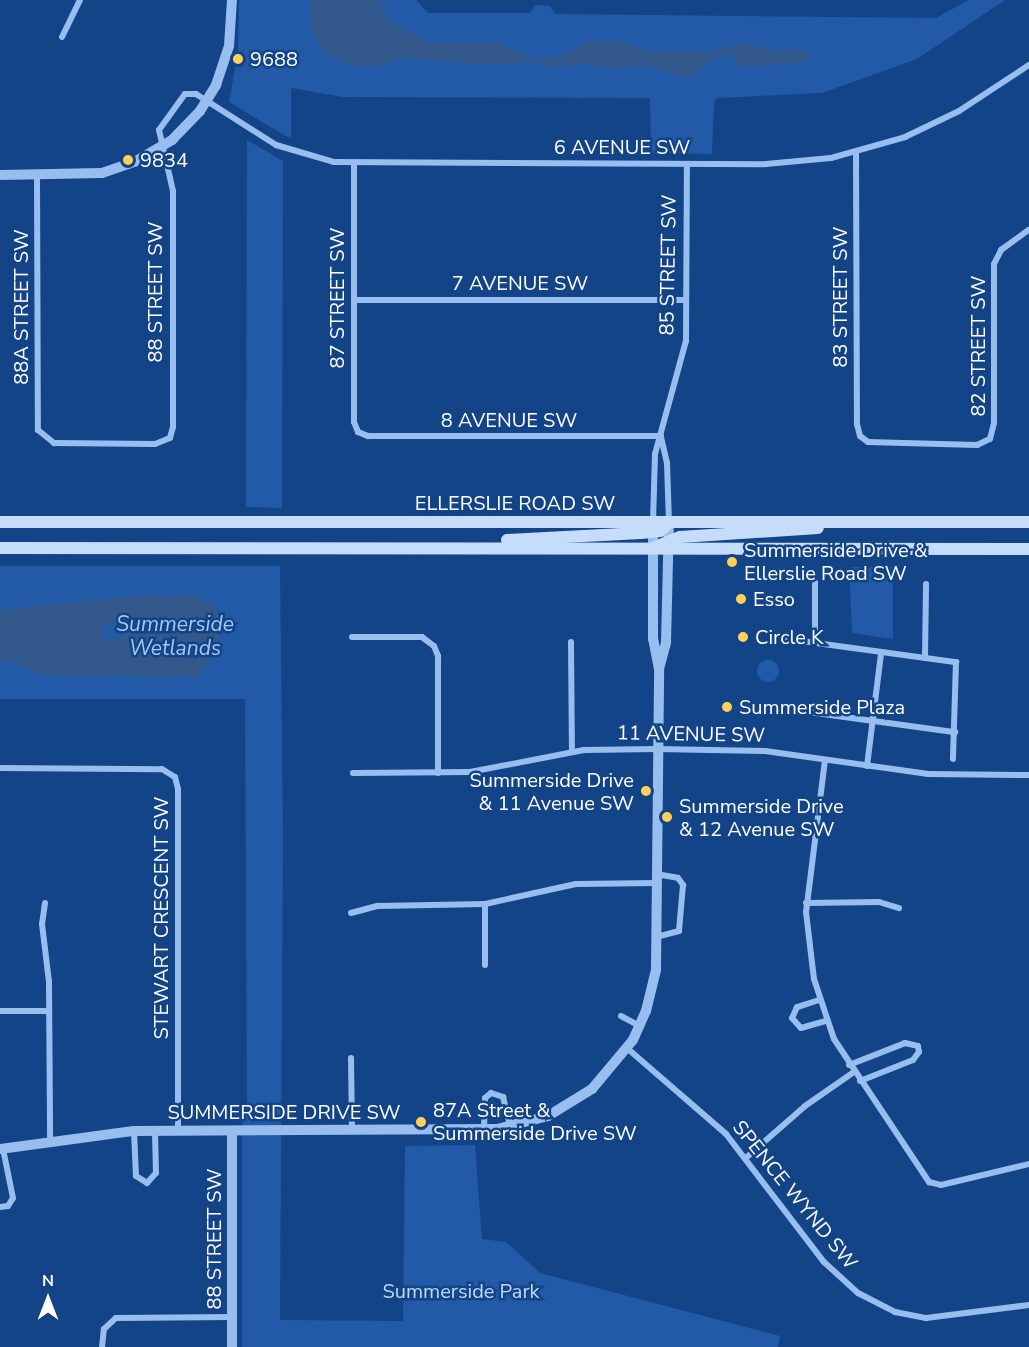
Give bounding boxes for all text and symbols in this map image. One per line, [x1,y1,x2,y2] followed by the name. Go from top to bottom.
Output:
[250,47,298,71] place label: 9688
[231,52,245,66] marker: 9688
[554,135,690,159] street label: 6 AVENUE SW
[140,148,188,172] place label: 9834
[121,153,135,167] marker: 9834
[655,194,681,336] street label: 85 STREET SW
[143,222,167,362] street label: 88 STREET SW
[828,227,852,367] street label: 83 STREET SW
[325,228,349,368] street label: 87 STREET SW
[9,229,33,385] street label: 88A STREET SW
[452,271,588,295] street label: 7 AVENUE SW
[966,276,990,416] street label: 82 STREET SW
[441,408,577,432] street label: 8 AVENUE SW
[415,491,615,515] street label: ELLERSLIE ROAD SW
[744,538,928,585] place label: Summerside Drive & Ellerslie Road SW
[725,555,739,569] marker: Summerside Drive & Ellerslie Road SW
[753,587,795,611] place label: Esso
[734,592,748,606] marker: Esso
[116,611,234,661] water label: Summerside Wetlands
[755,625,823,649] place label: Circle K
[736,630,750,644] marker: Circle K
[739,695,905,719] place label: Summerside Plaza
[720,700,734,714] marker: Summerside Plaza
[617,721,765,747] street label: 11 AVENUE SW
[469,768,634,815] place label: Summerside Drive & 11 Avenue SW
[639,784,653,798] marker: Summerside Drive & 11 Avenue SW
[679,794,844,841] place label: Summerside Drive & 12 Avenue SW
[149,796,173,1040] street label: STEWART CRESCENT SW
[660,810,674,824] marker: Summerside Drive & 12 Avenue SW
[433,1098,637,1145] place label: 87A Street & Summerside Drive SW
[167,1100,401,1124] street label: SUMMERSIDE DRIVE SW
[414,1115,428,1129] marker: 87A Street & Summerside Drive SW
[727,1116,863,1274] street label: SPENCE WYND SW
[202,1169,226,1309] street label: 88 STREET SW
[18,1269,78,1329] north arrow
[42,1270,54,1292] text: N
[382,1279,540,1303] park label: Summerside Park

